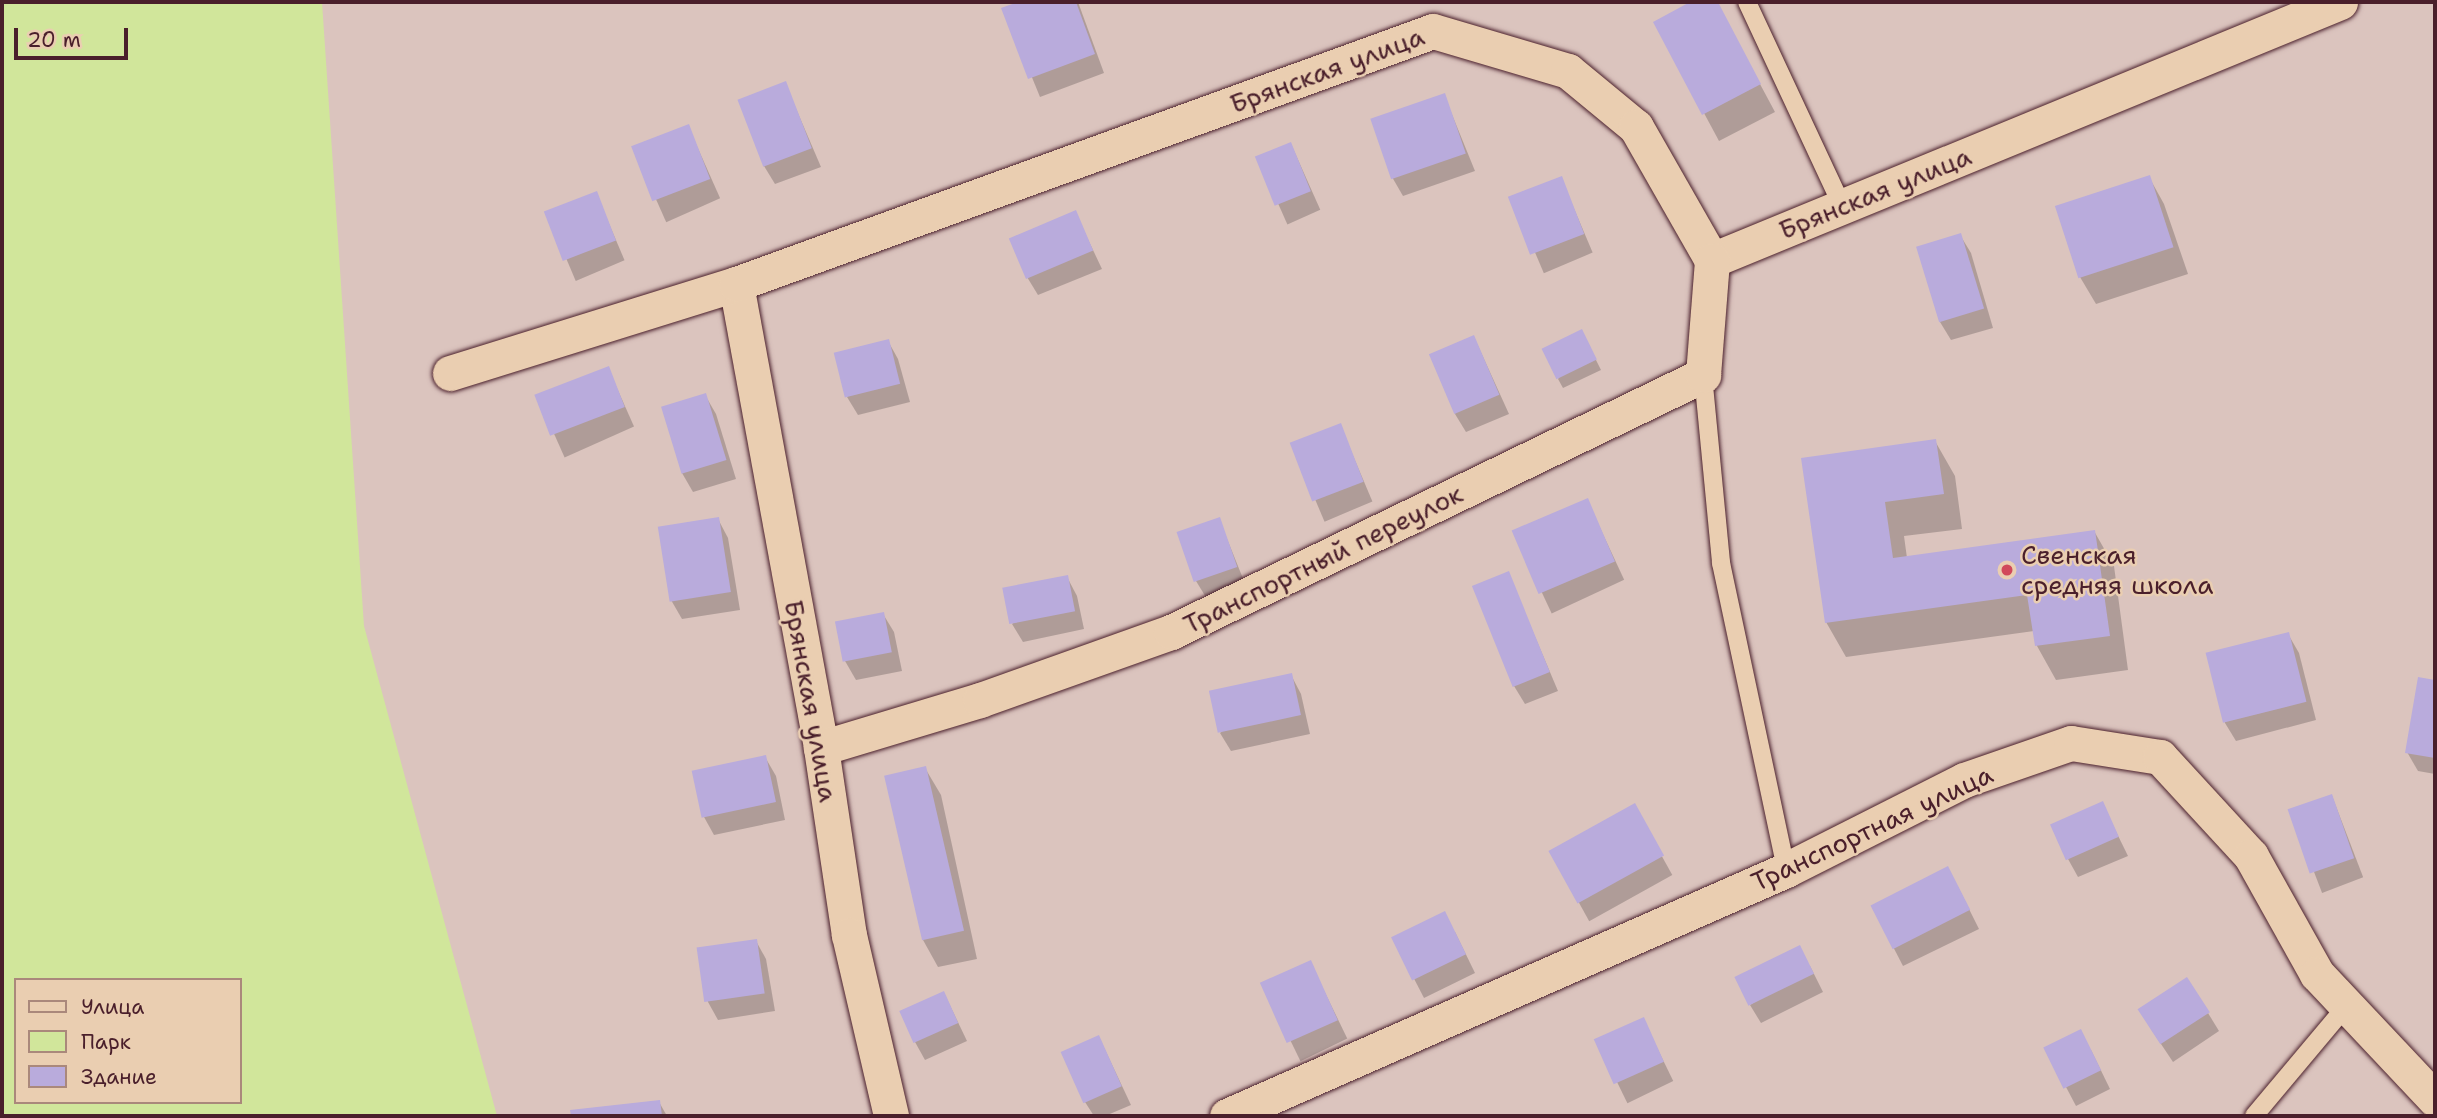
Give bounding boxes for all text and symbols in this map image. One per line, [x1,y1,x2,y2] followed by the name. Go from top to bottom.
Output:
[18,14,131,58] scale bar
[1225,20,1429,120] street label: Брянская улица
[27,26,81,54] text: 20 m
[1774,140,1976,246] street label: Брянская улица
[1178,478,1468,640] street label: Транспортный переулок
[2021,539,2213,600] place label: Свенская средняя школа
[1999,562,2015,578] marker: Свенская средняя школа
[778,597,844,805] street label: Брянская улица
[1746,758,1998,898] street label: Транспортная улица
[14,978,242,1104] legend
[81,993,144,1021] text: Улица
[81,1028,131,1056] text: Парк
[81,1063,157,1091] text: Здание

